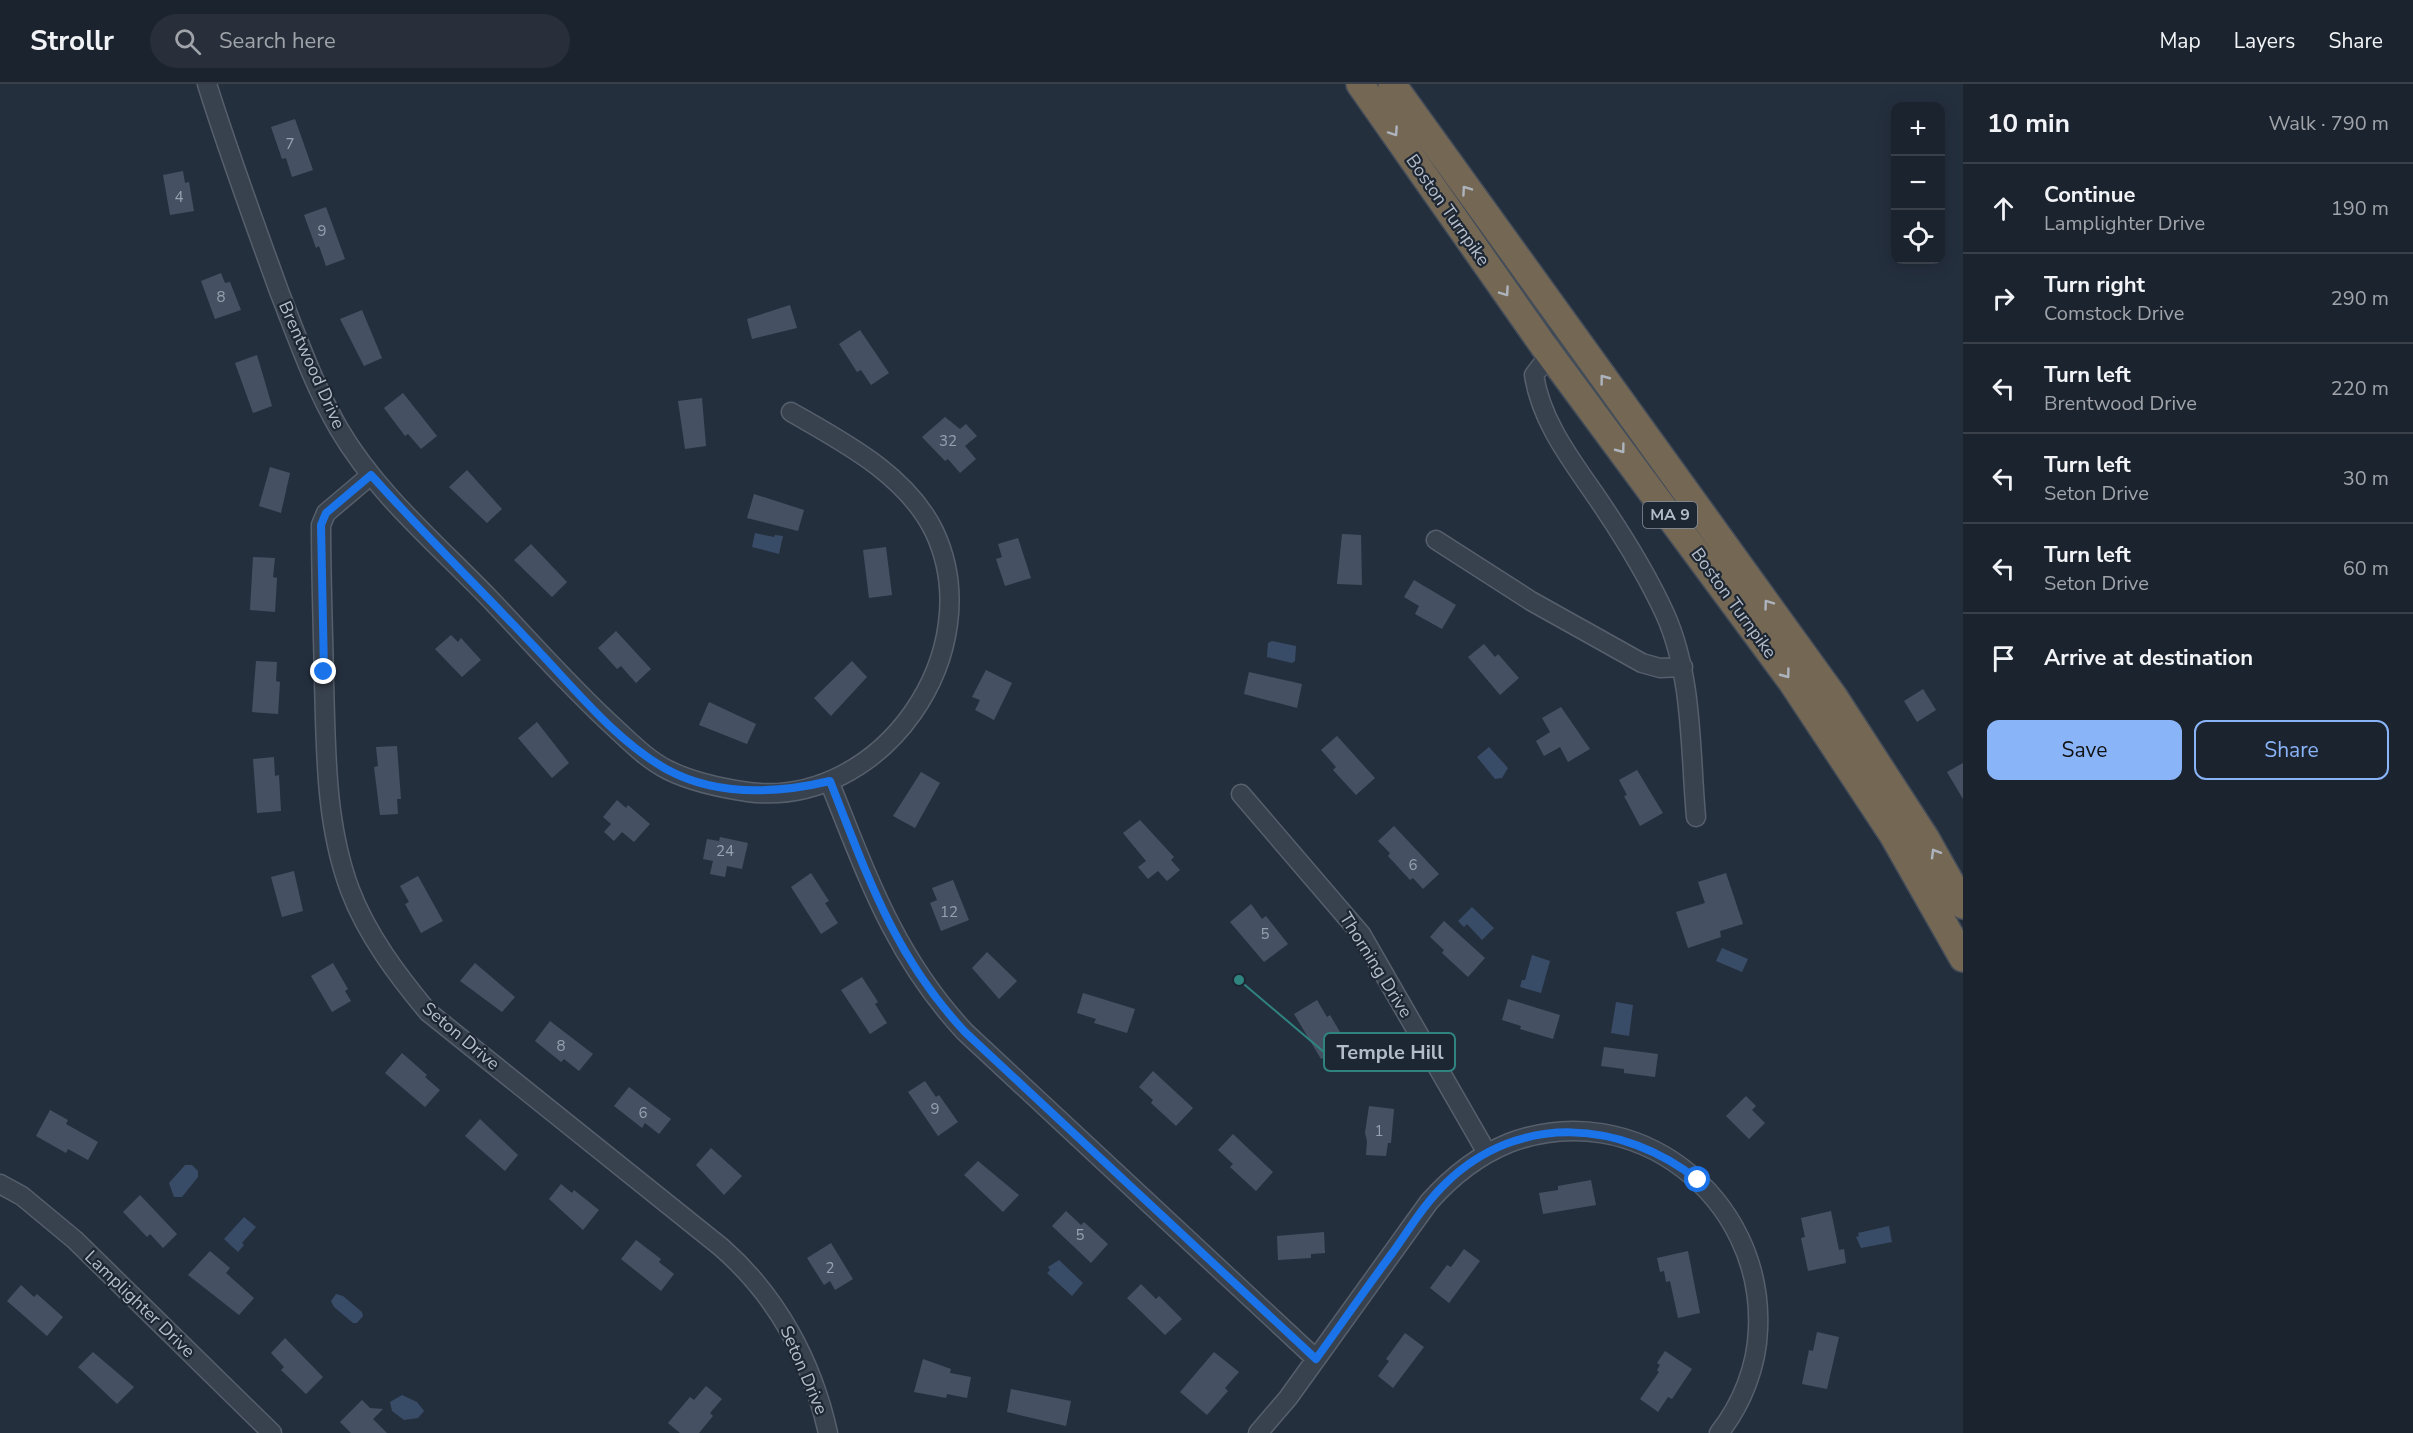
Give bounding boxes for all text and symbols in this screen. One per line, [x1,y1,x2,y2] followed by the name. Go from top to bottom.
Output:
[150,14,570,68] search box
[30,22,114,60] text: Strollr
[171,25,204,58] icon: search
[219,26,336,56] text: Search here
[2159,27,2201,55] text: Map
[2234,27,2295,55] text: Layers
[2328,27,2383,55] text: Share
[1891,102,1945,264] map controls
[1891,102,1945,156] button: +
[1987,106,2070,141] text: 10 min
[2269,110,2389,137] text: Walk · 790 m
[1387,125,1398,136] one-way arrow
[285,134,295,154] house number: 7
[1401,149,1495,271] street label: Boston Turnpike
[1891,156,1945,210] button: −
[2044,180,2135,210] text: Continue
[1462,185,1473,196] one-way arrow
[174,187,184,207] house number: 4
[1987,192,2020,225] icon: ahead
[2331,195,2389,222] text: 190 m
[1891,210,1945,264] button: locate
[2044,210,2205,237] text: Lamplighter Drive
[317,221,327,241] house number: 9
[2044,270,2145,300] text: Turn right
[1987,282,2020,315] icon: right
[1498,285,1509,296] one-way arrow
[2331,285,2389,312] text: 290 m
[216,287,226,307] house number: 8
[273,297,351,433] street label: Brentwood Drive
[2044,300,2184,327] text: Comstock Drive
[2044,360,2131,390] text: Turn left
[1987,372,2020,405] icon: left
[1600,374,1611,385] one-way arrow
[2331,375,2389,402] text: 220 m
[2044,390,2197,417] text: Brentwood Drive
[939,431,957,451] house number: 32
[1614,442,1625,453] one-way arrow
[2044,450,2131,480] text: Turn left
[1987,462,2020,495] icon: left
[2343,465,2389,492] text: 30 m
[2044,480,2149,507] text: Seton Drive
[1643,502,1697,528] road number: MA 9
[2044,540,2131,570] text: Turn left
[1686,543,1782,663] street label: Boston Turnpike
[1987,552,2020,585] icon: left
[2343,555,2389,582] text: 60 m
[2044,570,2149,597] text: Seton Drive
[1764,600,1775,611] one-way arrow
[1987,642,2020,675] icon: arrive
[2044,643,2253,673] text: Arrive at destination
[310,658,336,684] route end
[1779,667,1790,678] one-way arrow
[1987,720,2182,780] button: Save
[2194,720,2389,780] button: Share
[716,841,734,861] house number: 24
[1930,849,1942,859] one-way arrow
[1408,855,1418,875] house number: 6
[940,902,958,922] house number: 12
[1334,908,1418,1022] street label: Thorning Drive
[1260,924,1270,944] house number: 5
[417,996,505,1076] street label: Seton Drive
[1324,1033,1455,1071] callout: Temple Hill
[556,1036,566,1056] house number: 8
[1336,1039,1444,1066] text: Temple Hill
[930,1099,940,1119] house number: 9
[638,1103,648,1123] house number: 6
[1374,1121,1384,1141] house number: 1
[1684,1166,1710,1192] route start
[1075,1225,1085,1245] house number: 5
[79,1245,201,1363] street label: Lamplighter Drive
[825,1258,835,1278] house number: 2
[775,1322,833,1418] street label: Seton Drive

